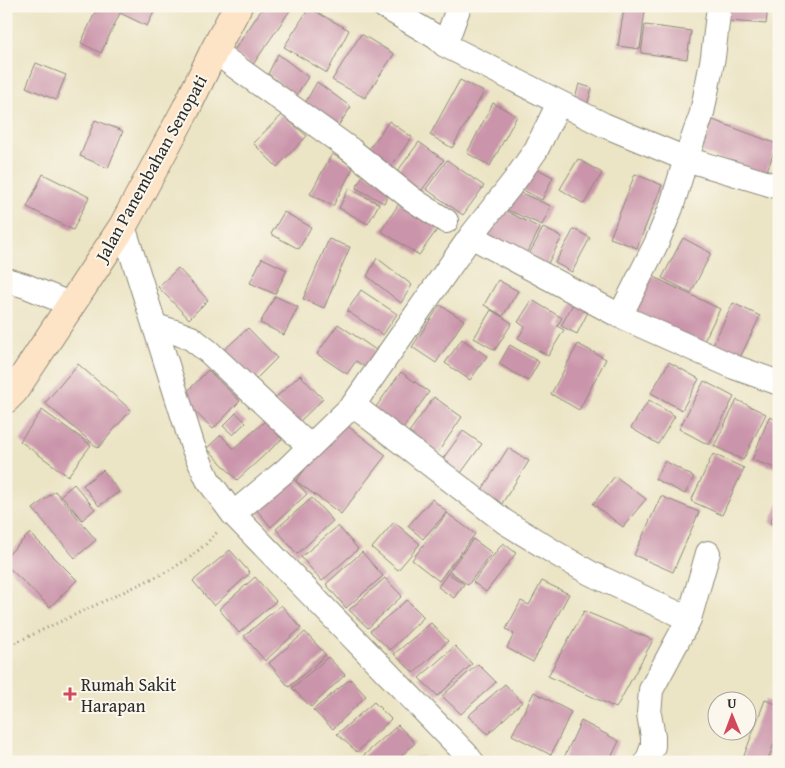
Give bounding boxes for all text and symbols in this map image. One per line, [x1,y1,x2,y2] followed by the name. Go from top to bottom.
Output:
[87,70,214,268] street label: Jalan Panembahan Senopati
[81,671,177,719] place label: Rumah Sakit Harapan
[63,687,77,701] marker: Rumah Sakit Harapan
[708,690,758,740] north arrow
[727,693,737,713] text: U

